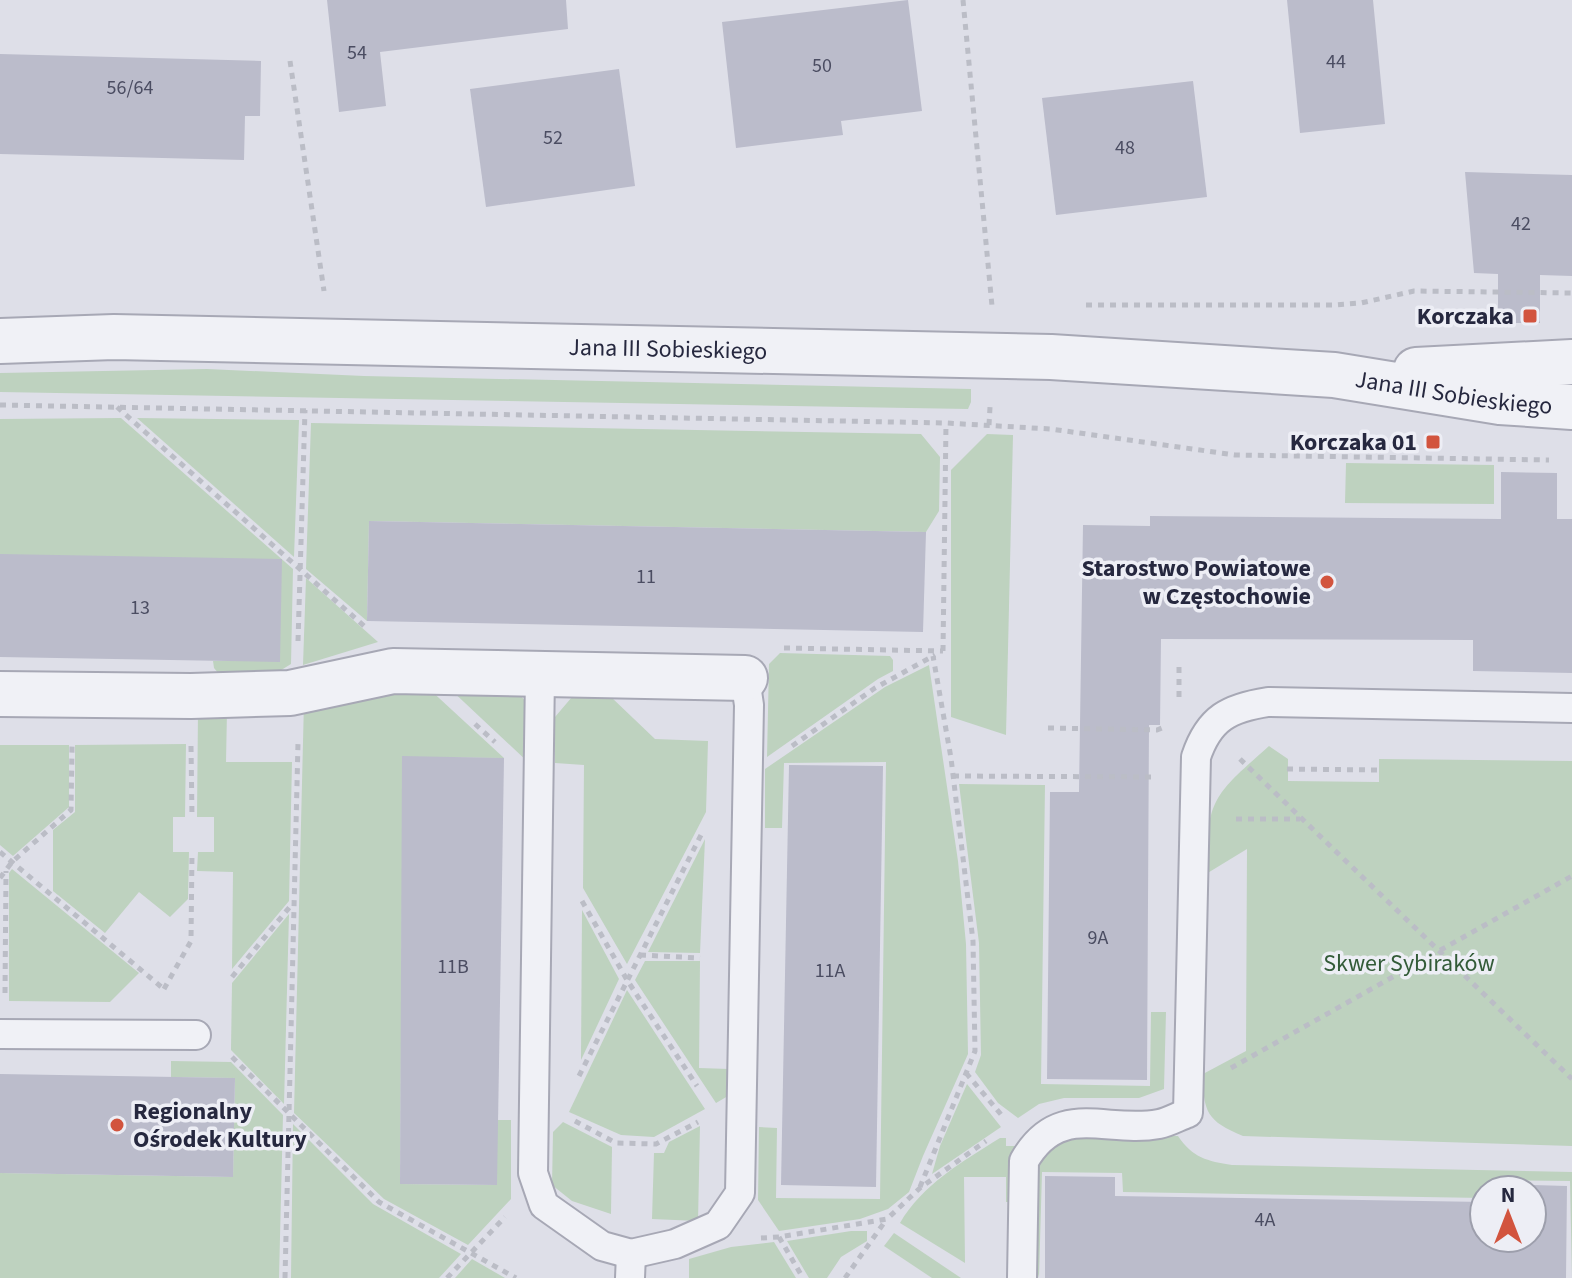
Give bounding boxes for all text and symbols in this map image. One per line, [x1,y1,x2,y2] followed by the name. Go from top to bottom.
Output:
[347,39,367,67] house number: 54
[1326,48,1346,76] house number: 44
[812,52,832,80] house number: 50
[107,74,153,102] house number: 56/64
[543,124,563,152] house number: 52
[1115,134,1135,162] house number: 48
[1511,210,1531,238] house number: 42
[1417,299,1514,334] place label: Korczaka
[1521,307,1539,325] marker: Korczaka
[568,329,767,368] street label: Jana III Sobieskiego
[1353,361,1553,423] street label: Jana III Sobieskiego
[1290,425,1417,460] place label: Korczaka 01
[1424,433,1442,451] marker: Korczaka 01
[1081,551,1311,614] place label: Starostwo Powiatowe w Częstochowie
[636,563,656,591] house number: 11
[1318,573,1336,591] marker: Starostwo Powiatowe w Częstochowie
[130,594,150,622] house number: 13
[1088,924,1109,952] house number: 9A
[1323,946,1495,981] park label: Skwer Sybiraków
[437,953,469,981] house number: 11B
[815,957,846,985] house number: 11A
[133,1094,307,1157] place label: Regionalny Ośrodek Kultury
[108,1116,126,1134] marker: Regionalny Ośrodek Kultury
[1468,1174,1548,1254] north arrow
[1501,1179,1515,1211] text: N
[1255,1206,1276,1234] house number: 4A

